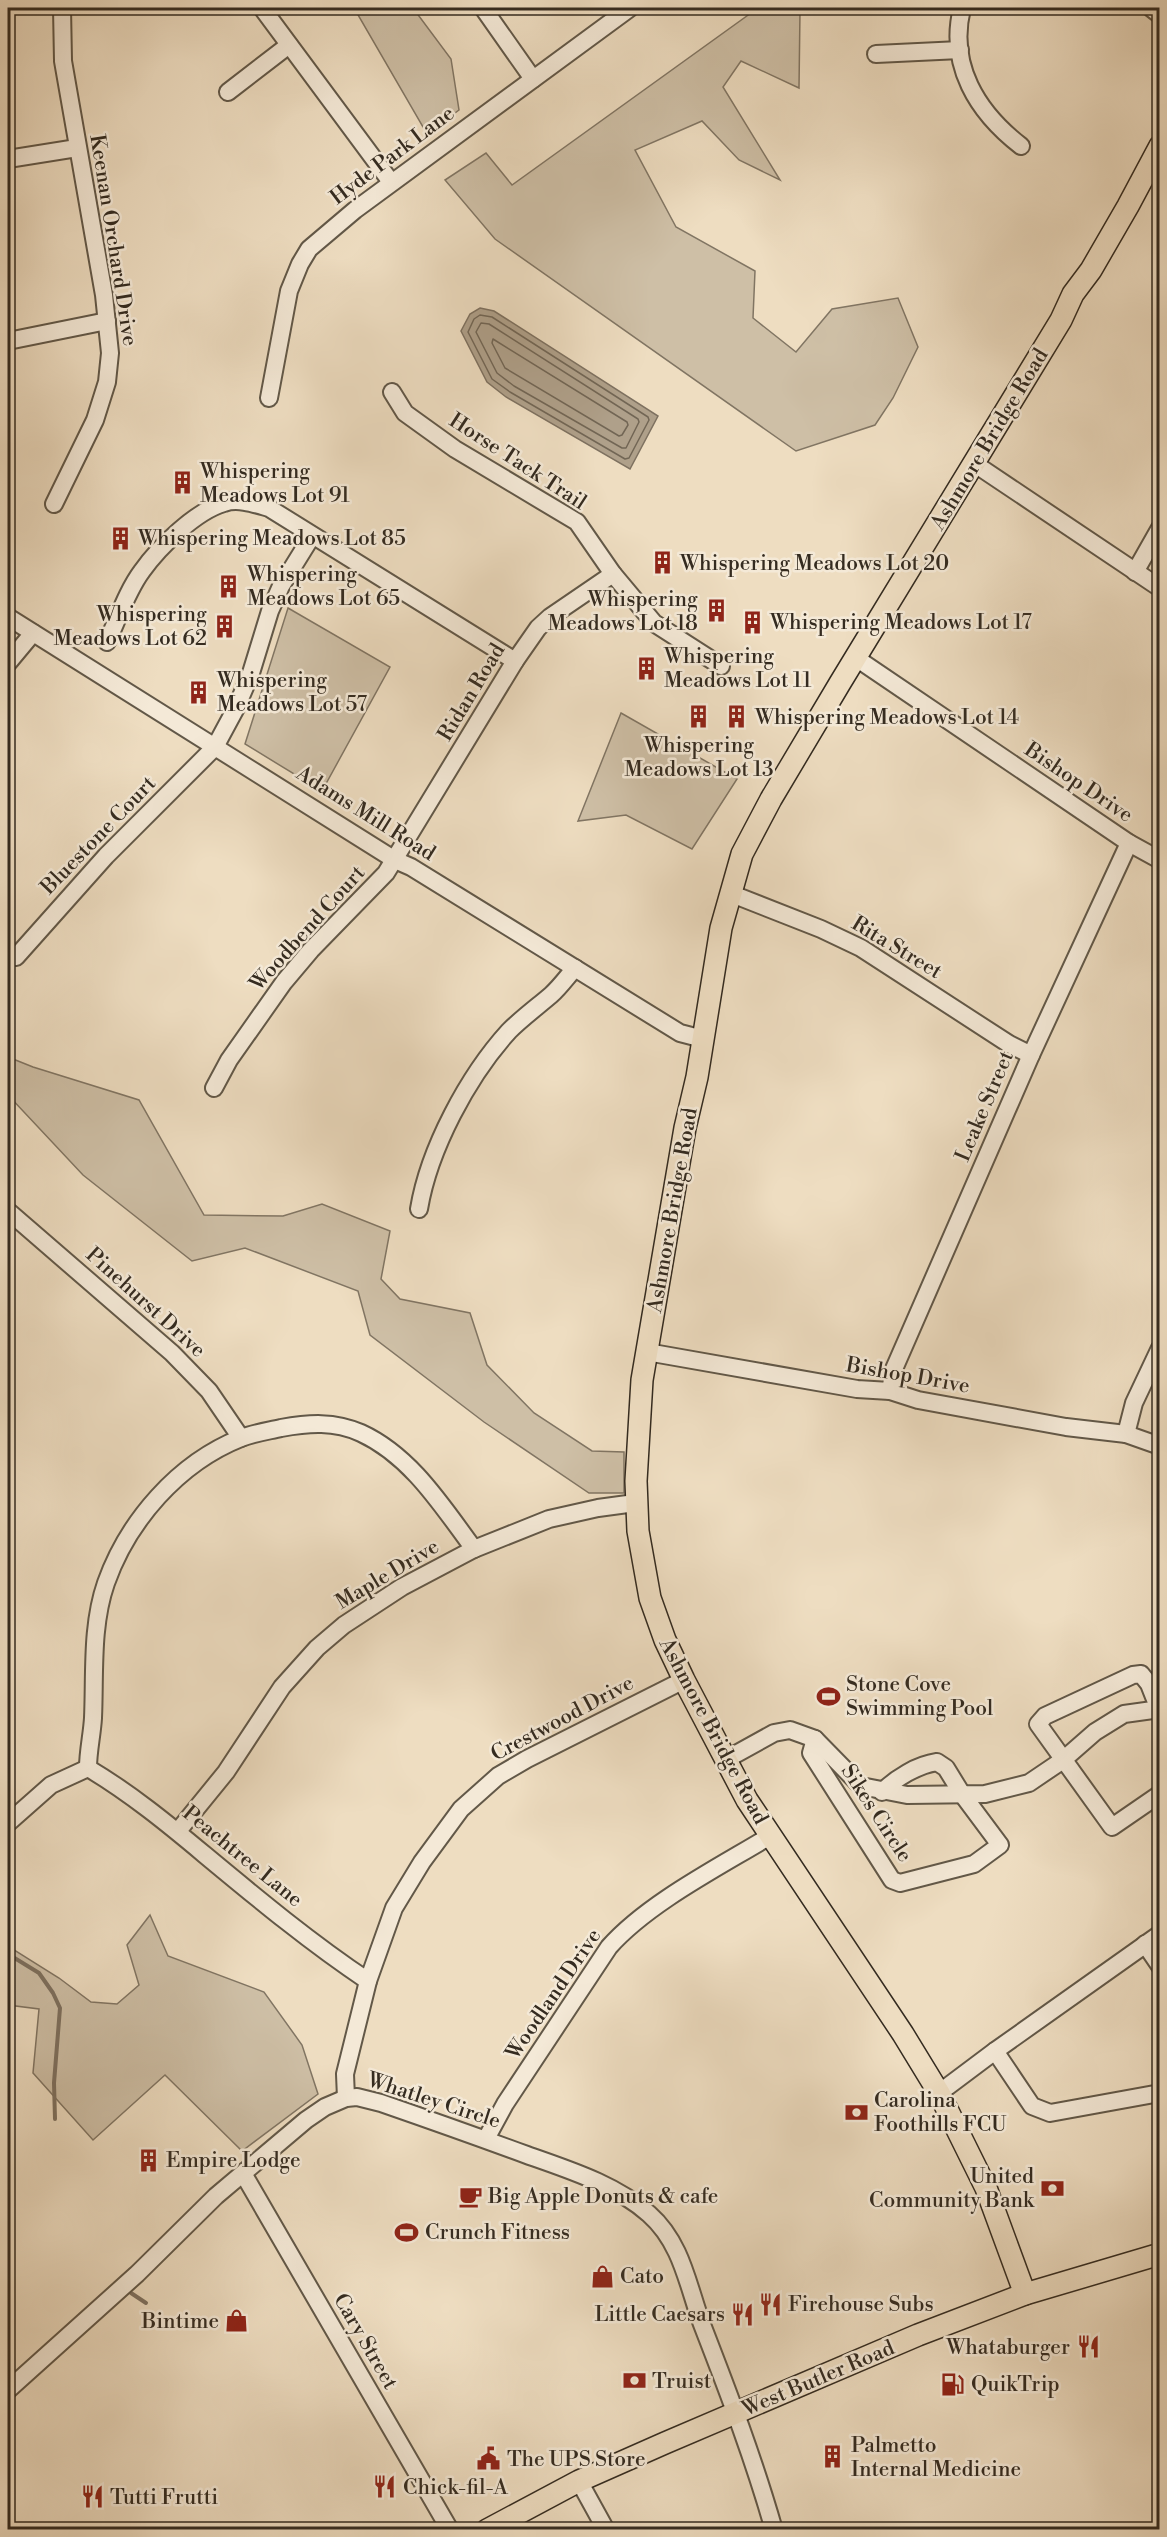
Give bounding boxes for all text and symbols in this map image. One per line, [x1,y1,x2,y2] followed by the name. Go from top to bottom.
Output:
[325,101,460,211] street label: Hyde Park Lane
[83,133,143,348] street label: Keenan Orchard Drive
[925,344,1054,536] street label: Ashmore Bridge Road
[444,408,591,516] street label: Horse Tack Trail
[199,459,350,509] place label: Whispering Meadows Lot 91
[169,470,195,496] building icon: Whispering Meadows Lot 91
[107,525,133,551] building icon: Whispering Meadows Lot 85
[137,526,406,552] place label: Whispering Meadows Lot 85
[649,550,675,576] building icon: Whispering Meadows Lot 20
[679,551,949,577] place label: Whispering Meadows Lot 20
[246,562,400,612] place label: Whispering Meadows Lot 65
[216,573,242,599] building icon: Whispering Meadows Lot 65
[548,587,698,637] place label: Whispering Meadows Lot 18
[703,598,729,624] building icon: Whispering Meadows Lot 18
[54,602,207,652] place label: Whispering Meadows Lot 62
[739,609,765,635] building icon: Whispering Meadows Lot 17
[769,610,1032,636] place label: Whispering Meadows Lot 17
[212,613,238,639] building icon: Whispering Meadows Lot 62
[433,639,511,746] street label: Ridan Road
[663,644,812,694] place label: Whispering Meadows Lot 11
[633,655,659,681] building icon: Whispering Meadows Lot 11
[216,668,368,718] place label: Whispering Meadows Lot 57
[186,679,212,705] building icon: Whispering Meadows Lot 57
[686,704,712,730] building icon: Whispering Meadows Lot 13
[724,704,750,730] building icon: Whispering Meadows Lot 14
[754,705,1019,731] place label: Whispering Meadows Lot 14
[624,733,774,783] place label: Whispering Meadows Lot 13
[1018,737,1138,829] street label: Bishop Drive
[290,760,440,867] street label: Adams Mill Road
[35,771,162,901] street label: Bluestone Court
[244,860,371,997] street label: Woodbend Court
[847,911,947,985] street label: Rita Street
[950,1047,1020,1166] street label: Leake Street
[642,1106,704,1316] street label: Ashmore Bridge Road
[80,1242,211,1363] street label: Pinehurst Drive
[843,1352,972,1400] street label: Bishop Drive
[331,1534,444,1616] street label: Maple Drive
[652,1633,773,1829] street label: Ashmore Bridge Road
[486,1670,638,1768] street label: Crestwood Drive
[846,1672,993,1722] place label: Stone Cove Swimming Pool
[815,1683,841,1709] sports icon: Stone Cove Swimming Pool
[835,1760,917,1867] street label: Sikes Circle
[177,1801,308,1913] street label: Peachtree Lane
[500,1924,607,2066] street label: Woodland Drive
[363,2067,504,2135] street label: Whatley Circle
[874,2088,1007,2138] place label: Carolina Foothills FCU
[843,2099,869,2125] bank icon: Carolina Foothills FCU
[135,2147,161,2173] building icon: Empire Lodge
[166,2148,301,2174] place label: Empire Lodge
[869,2164,1035,2214] place label: United Community Bank
[1039,2175,1065,2201] bank icon: United Community Bank
[457,2183,483,2209] cafe icon: Big Apple Donuts & cafe
[487,2184,718,2210] place label: Big Apple Donuts & cafe
[394,2219,420,2245] sports icon: Crunch Fitness
[425,2220,570,2246] place label: Crunch Fitness
[589,2263,615,2289] shop icon: Cato
[620,2264,664,2290] place label: Cato
[327,2289,403,2395] street label: Cary Street
[757,2291,783,2317] restaurant icon: Firehouse Subs
[788,2292,934,2318] place label: Firehouse Subs
[730,2301,756,2327] restaurant icon: Little Caesars
[594,2302,725,2328] place label: Little Caesars
[224,2308,250,2334] shop icon: Bintime
[140,2309,219,2335] place label: Bintime
[1075,2334,1101,2360] restaurant icon: Whataburger
[737,2335,898,2423] street label: West Butler Road
[945,2335,1070,2361] place label: Whataburger
[621,2368,647,2394] bank icon: Truist
[652,2369,712,2395] place label: Truist
[940,2371,966,2397] fuel station icon: QuikTrip
[971,2372,1060,2398] place label: QuikTrip
[851,2433,1021,2483] place label: Palmetto Internal Medicine
[820,2444,846,2470] building icon: Palmetto Internal Medicine
[476,2446,502,2472] public building icon: The UPS Store
[507,2447,646,2473] place label: The UPS Store
[372,2474,398,2500] restaurant icon: Chick-fil-A
[403,2475,509,2501] place label: Chick-fil-A
[79,2484,105,2510] restaurant icon: Tutti Frutti
[110,2485,218,2511] place label: Tutti Frutti

